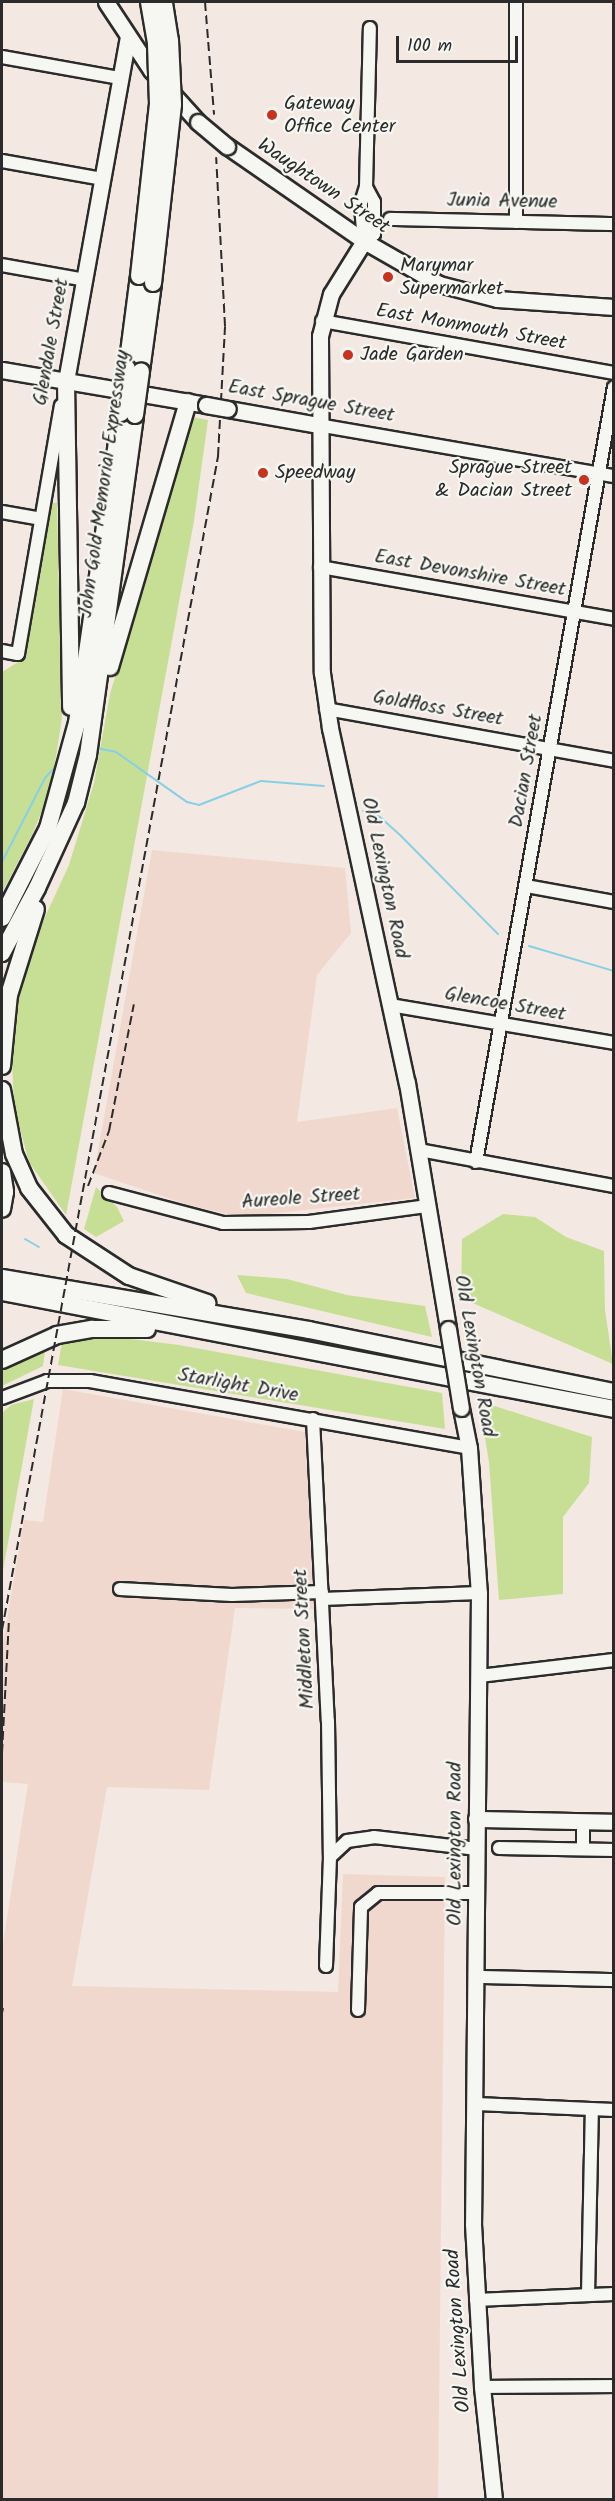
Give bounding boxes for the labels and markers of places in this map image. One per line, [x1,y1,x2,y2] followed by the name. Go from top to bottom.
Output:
[284,92,395,139] place label: Gateway Office Center
[265,108,279,122] marker: Gateway Office Center
[400,254,503,301] place label: Marymar Supermarket
[381,270,395,284] marker: Marymar Supermarket
[360,343,464,367] place label: Jade Garden
[341,348,355,362] marker: Jade Garden
[435,456,572,503] place label: Sprague Street & Dacian Street
[275,461,355,485] place label: Speedway
[256,466,270,480] marker: Speedway
[577,473,591,487] marker: Sprague Street & Dacian Street

